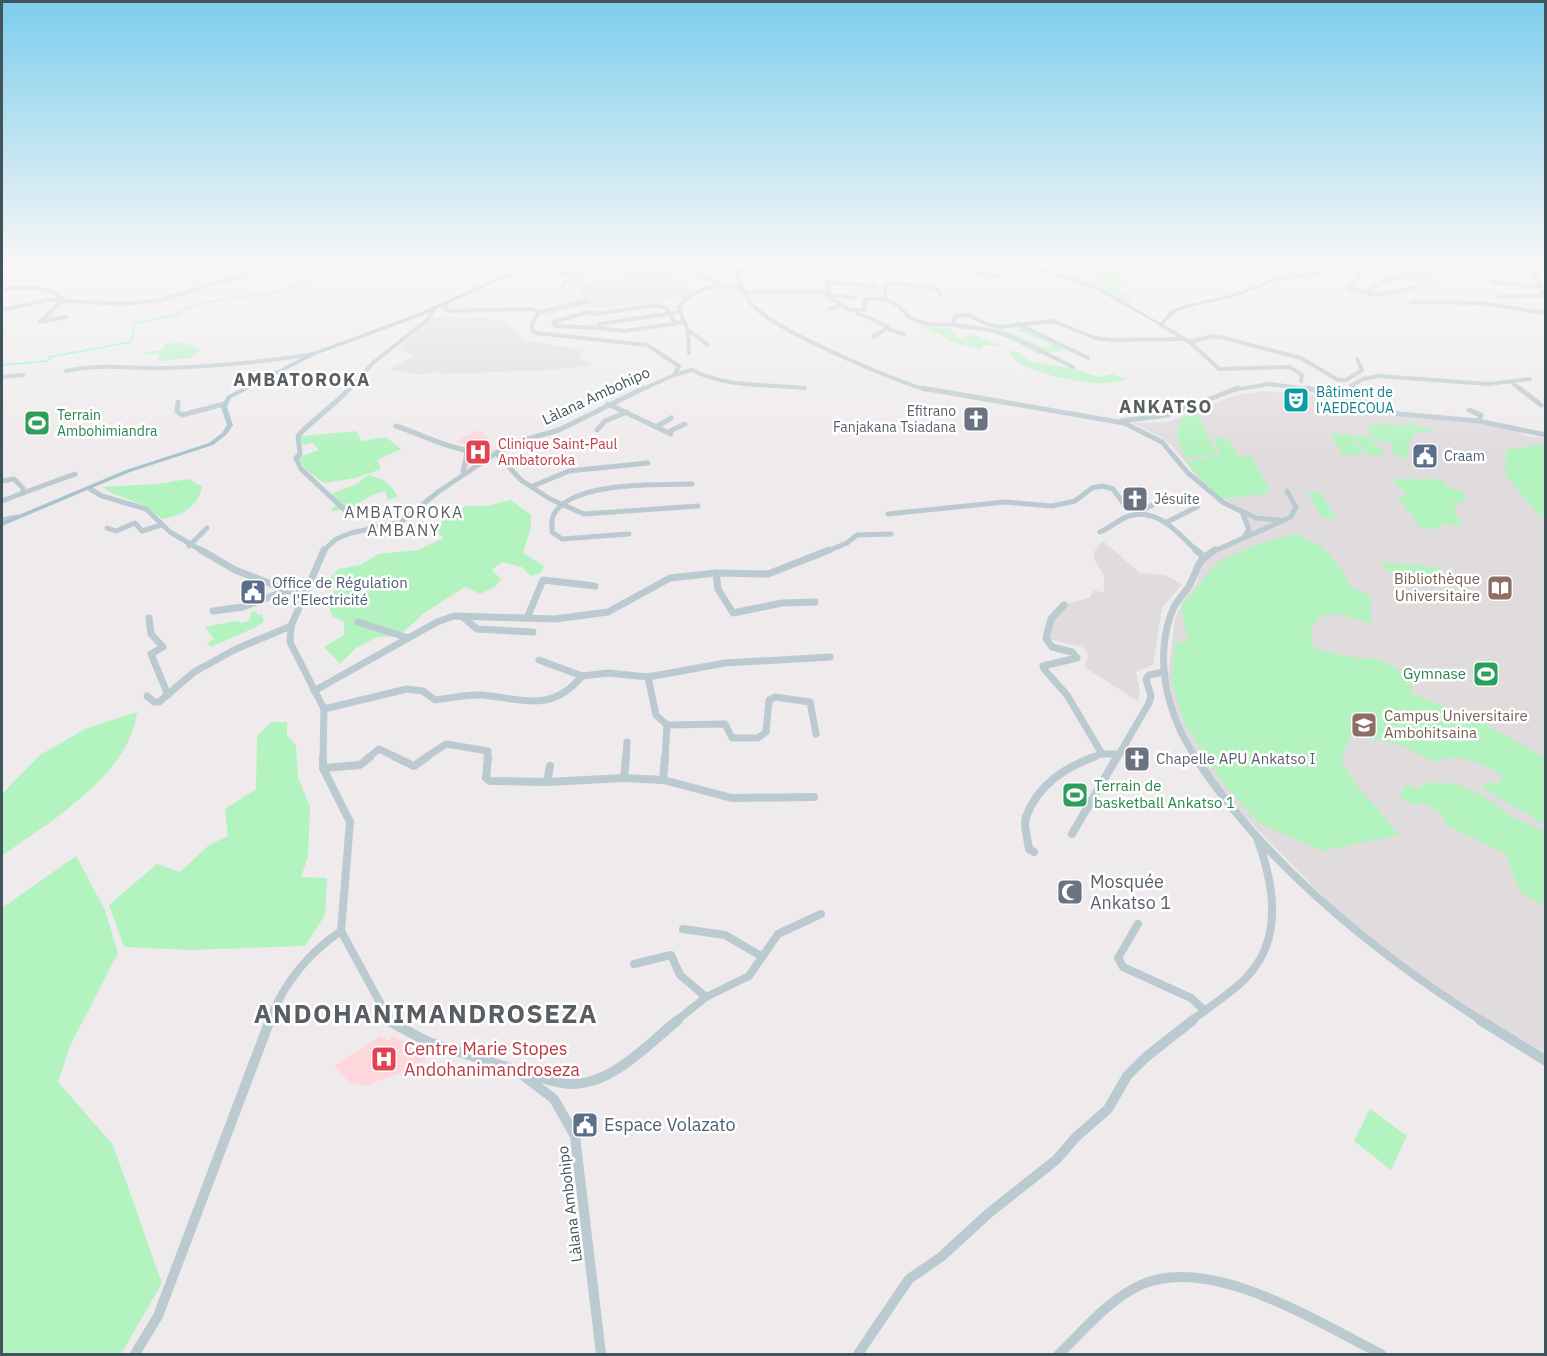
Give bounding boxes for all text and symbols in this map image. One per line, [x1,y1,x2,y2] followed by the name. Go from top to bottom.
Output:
[539,362,653,429] street label: Làlana Ambohipo
[233,368,371,391] district label: AMBATOROKA
[1316,383,1394,417] place label: Bâtiment de l'AEDECOUA
[1281,385,1311,415] theatre icon: Bâtiment de l'AEDECOUA
[1119,395,1213,418] district label: ANKATSO
[833,402,957,436] place label: Efitrano Fanjakana Tsiadana
[961,404,991,434] church icon: Efitrano Fanjakana Tsiadana
[57,406,158,440] place label: Terrain Ambohimiandra
[22,408,52,438] sports icon: Terrain Ambohimiandra
[498,435,618,469] place label: Clinique Saint-Paul Ambatoroka
[463,437,493,467] hospital icon: Clinique Saint-Paul Ambatoroka
[1410,441,1440,471] public building icon: Craam
[1444,447,1485,465] place label: Craam
[1120,484,1150,514] church icon: Jésuite
[1154,490,1200,508] place label: Jésuite
[344,502,464,540] district label: AMBATOROKA AMBANY
[1394,569,1480,605] place label: Bibliothèque Universitaire
[272,573,408,609] place label: Office de Régulation de l'Electricité
[1485,573,1515,603] library icon: Bibliothèque Universitaire
[238,577,268,607] public building icon: Office de Régulation de l'Electricité
[1471,659,1501,689] sports icon: Gymnase
[1403,664,1466,683] place label: Gymnase
[1384,706,1528,742] place label: Campus Universitaire Ambohitsaina
[1349,710,1379,740] school or university icon: Campus Universitaire Ambohitsaina
[1122,744,1152,774] church icon: Chapelle APU Ankatso I
[1156,749,1316,768] place label: Chapelle APU Ankatso I
[1094,776,1235,812] place label: Terrain de basketball Ankatso 1
[1060,780,1090,810] sports icon: Terrain de basketball Ankatso 1
[1090,870,1171,914] place label: Mosquée Ankatso 1
[1055,877,1085,907] mosque icon: Mosquée Ankatso 1
[254,996,598,1030] district label: ANDOHANIMANDROSEZA
[404,1037,580,1081] place label: Centre Marie Stopes Andohanimandroseza
[369,1044,399,1074] hospital icon: Centre Marie Stopes Andohanimandroseza
[570,1110,600,1140] public building icon: Espace Volazato
[604,1113,736,1136] place label: Espace Volazato
[553,1145,586,1263] street label: Làlana Ambohipo

